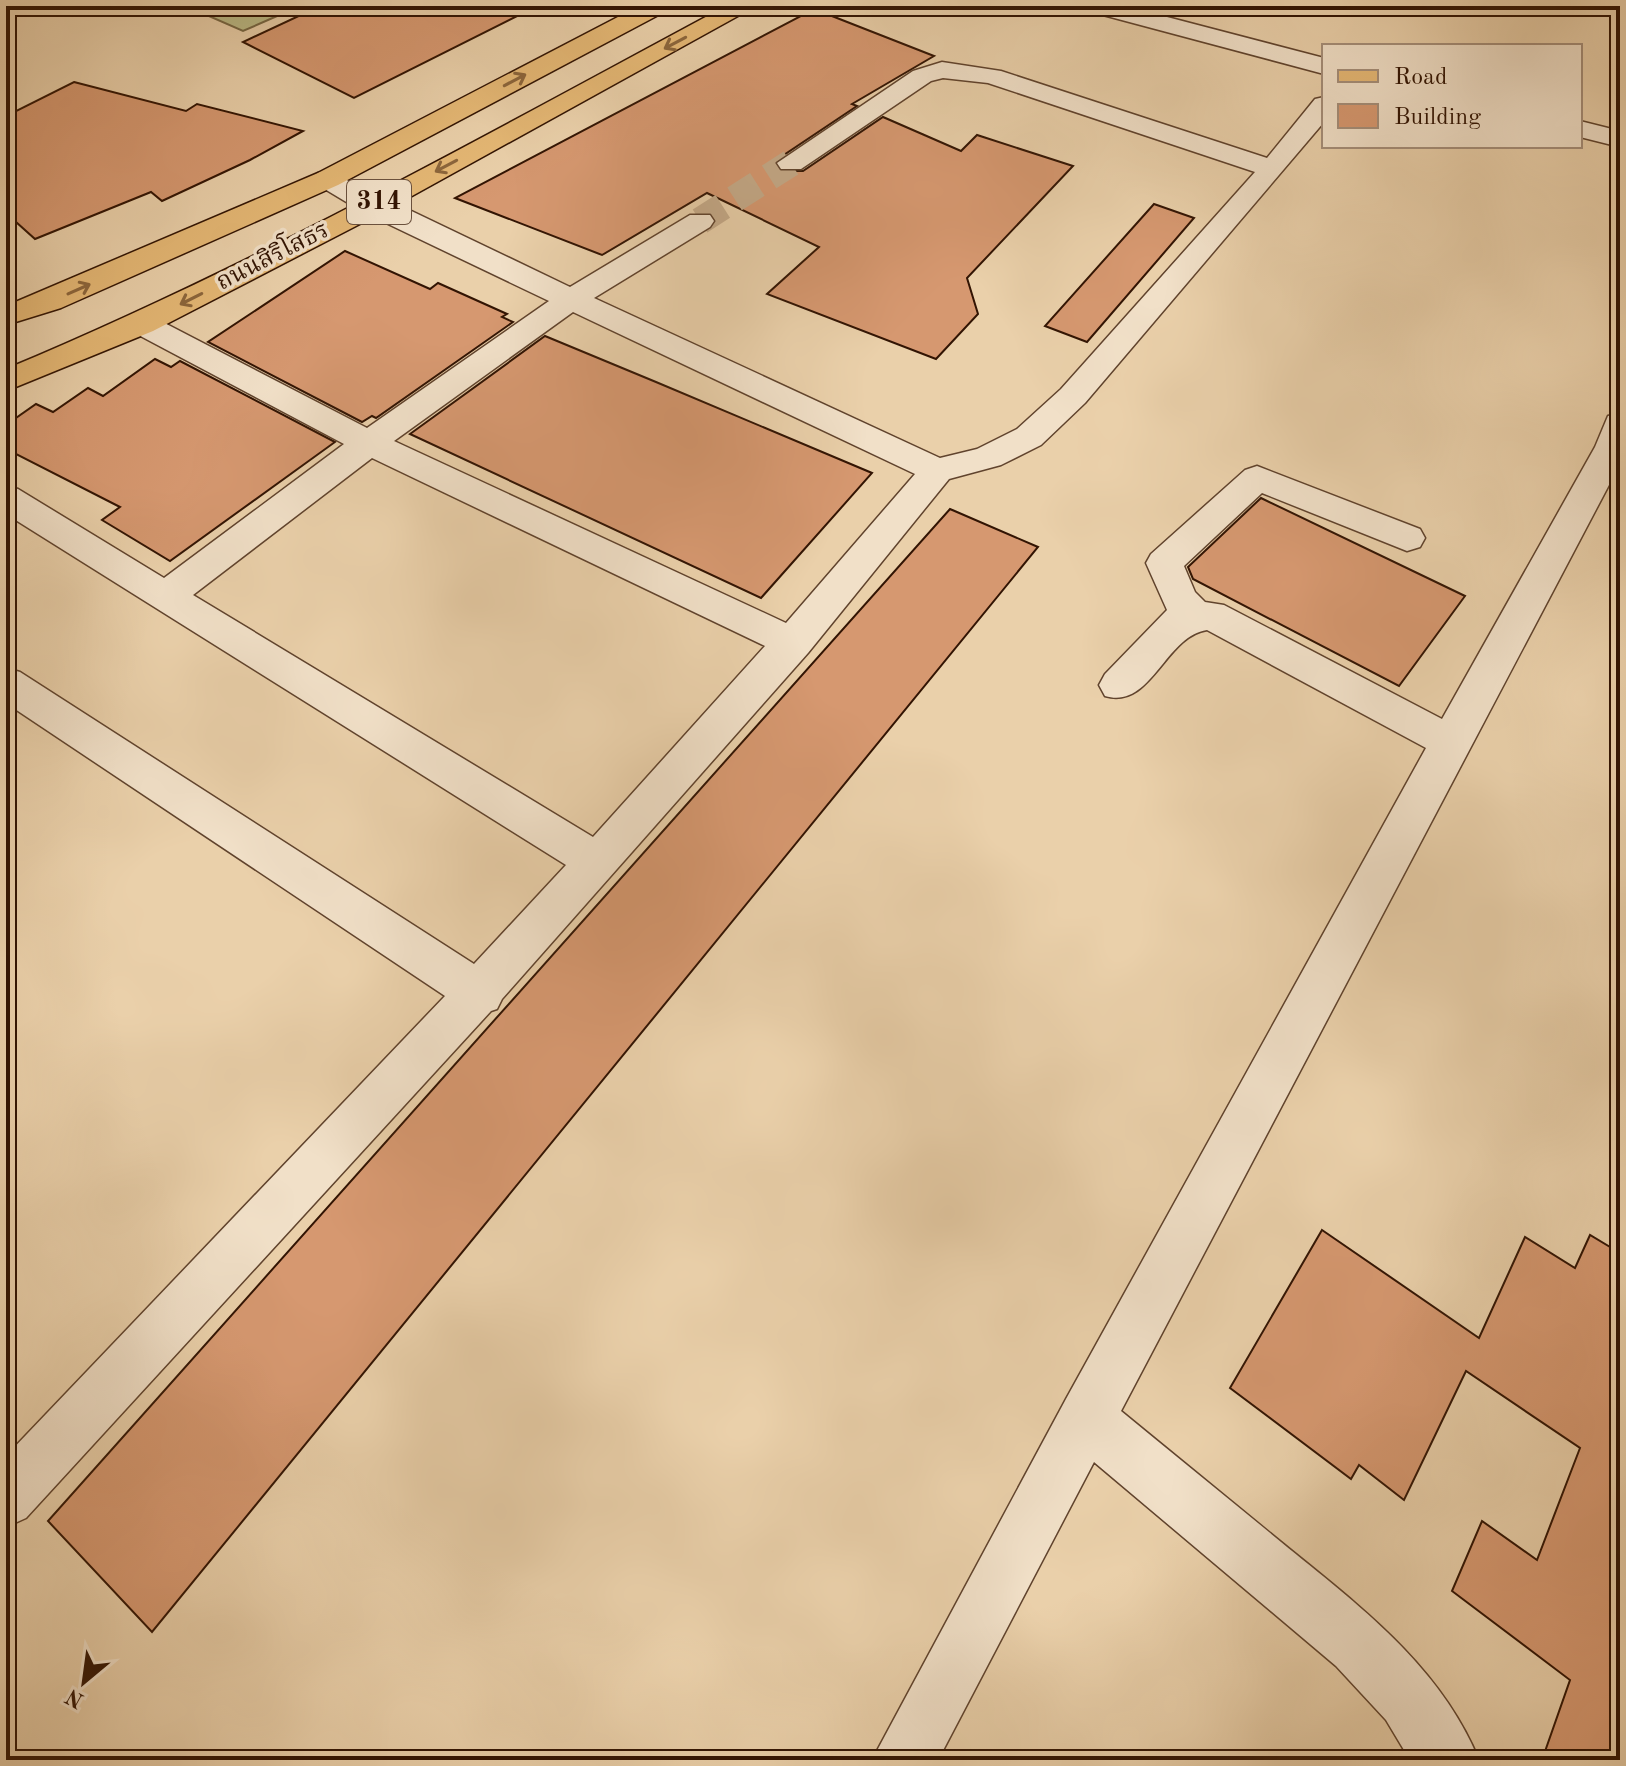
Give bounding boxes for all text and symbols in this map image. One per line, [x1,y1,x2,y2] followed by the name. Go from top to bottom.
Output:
[664,35,687,51] one-way arrow
[1322,44,1582,148] legend
[1394,66,1447,90] text: Road
[503,72,527,88] one-way arrow
[1394,106,1481,130] text: Building
[435,159,459,175] one-way arrow
[347,180,411,224] road number: 314
[209,211,333,295] street label: ถนนสิริโสธร
[66,280,91,295] one-way arrow
[179,292,203,308] one-way arrow
[44,1642,124,1722] north arrow
[62,1684,88,1711] text: N

